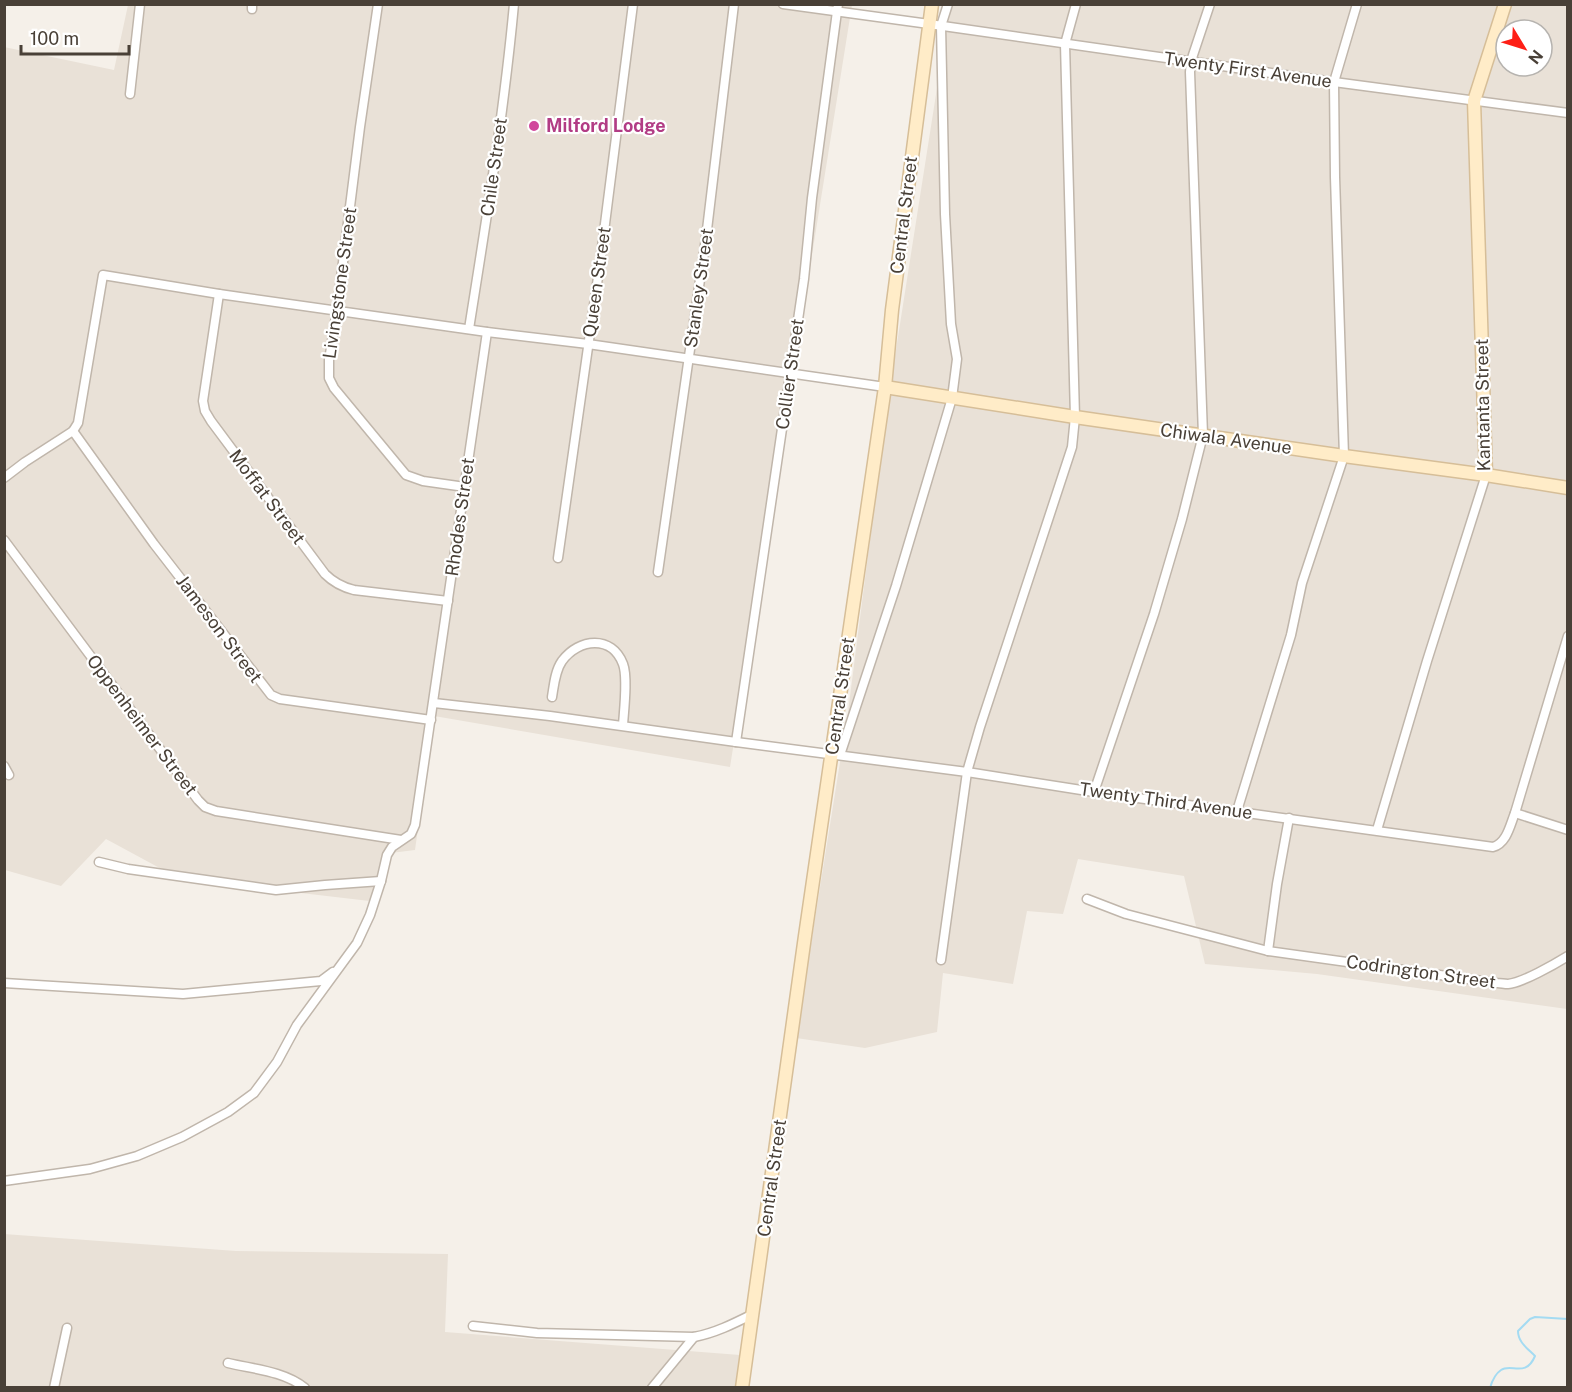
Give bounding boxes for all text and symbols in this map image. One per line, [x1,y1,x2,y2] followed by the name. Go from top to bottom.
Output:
[21,18,129,56] scale bar
[1494,18,1554,78] north arrow
[30,28,79,49] text: 100 m
[1524,46,1547,68] text: N
[1163,47,1333,92] street label: Twenty First Avenue
[546,115,666,136] place label: Milford Lodge
[476,116,511,218] street label: Chile Street
[527,119,541,133] marker: Milford Lodge
[886,155,921,275] street label: Central Street
[318,206,361,360] street label: Livingstone Street
[578,225,615,339] street label: Queen Street
[680,227,717,349] street label: Stanley Street
[771,317,808,431] street label: Collier Street
[1471,338,1494,472] street label: Kantanta Street
[1159,419,1293,458] street label: Chiwala Avenue
[225,445,310,548] street label: Moffat Street
[441,456,478,578] street label: Rhodes Street
[172,571,267,687] street label: Jameson Street
[821,636,858,756] street label: Central Street
[83,650,202,799] street label: Oppenheimer Street
[1078,778,1254,823] street label: Twenty Third Avenue
[1345,951,1497,992] street label: Codrington Street
[753,1118,790,1238] street label: Central Street

